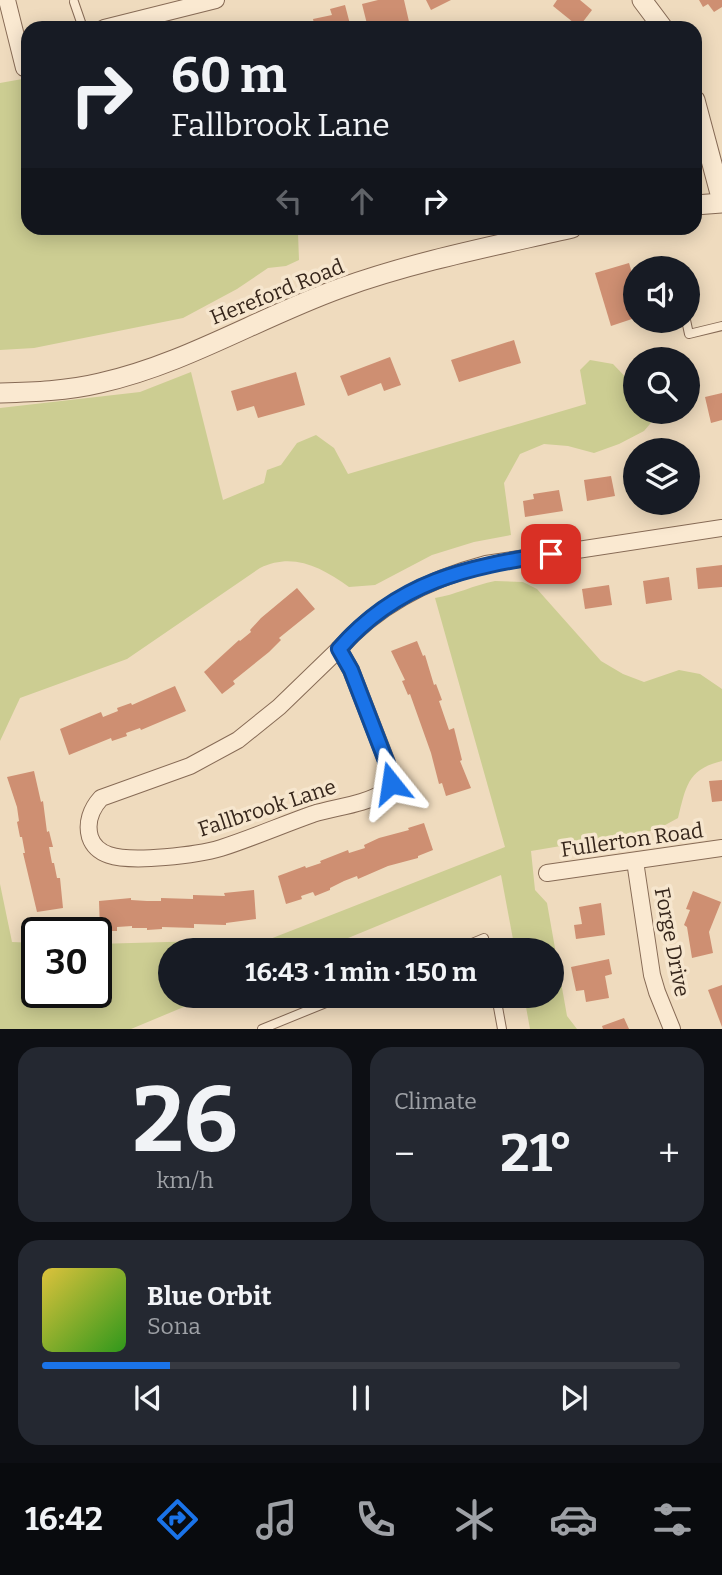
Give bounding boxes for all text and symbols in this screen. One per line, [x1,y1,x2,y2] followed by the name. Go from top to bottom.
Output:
[171,46,287,105] text: 60 m
[56,49,147,140] icon: right
[171,106,390,144] text: Fallbrook Lane
[270,182,308,220] icon: left
[343,182,381,220] icon: ahead
[416,182,454,220] icon: right
[206,253,348,331] street label: Hereford Road
[623,256,700,515] map controls
[623,256,700,333] button: sound
[623,347,700,424] button: search
[623,438,700,515] button: layers
[521,524,581,584] pin
[532,535,570,573] icon: arrive
[354,746,428,820] position arrow
[195,773,339,843] street label: Fallbrook Lane
[559,817,705,863] street label: Fullerton Road
[649,885,695,999] street label: Forge Drive
[21,917,112,1008] speed limit sign: 30
[245,957,477,988] text: 16:43 · 1 min · 150 m
[132,1066,238,1175] text: 26
[394,1087,477,1115] text: Climate
[500,1122,573,1185] text: 21°
[394,1131,415,1177] text: −
[658,1131,680,1177] text: +
[157,1166,213,1194] text: km/h
[147,1281,271,1312] text: Blue Orbit
[147,1312,201,1340] text: Sona
[129,1379,167,1417] icon: previous
[342,1379,380,1417] icon: pause
[555,1379,593,1417] icon: next
[153,1495,202,1544] icon: directions
[252,1495,301,1544] icon: music
[351,1495,400,1544] icon: phone
[450,1495,499,1544] icon: climate
[549,1495,598,1544] icon: car
[648,1495,697,1544] icon: filters
[25,1500,103,1538] text: 16:42

